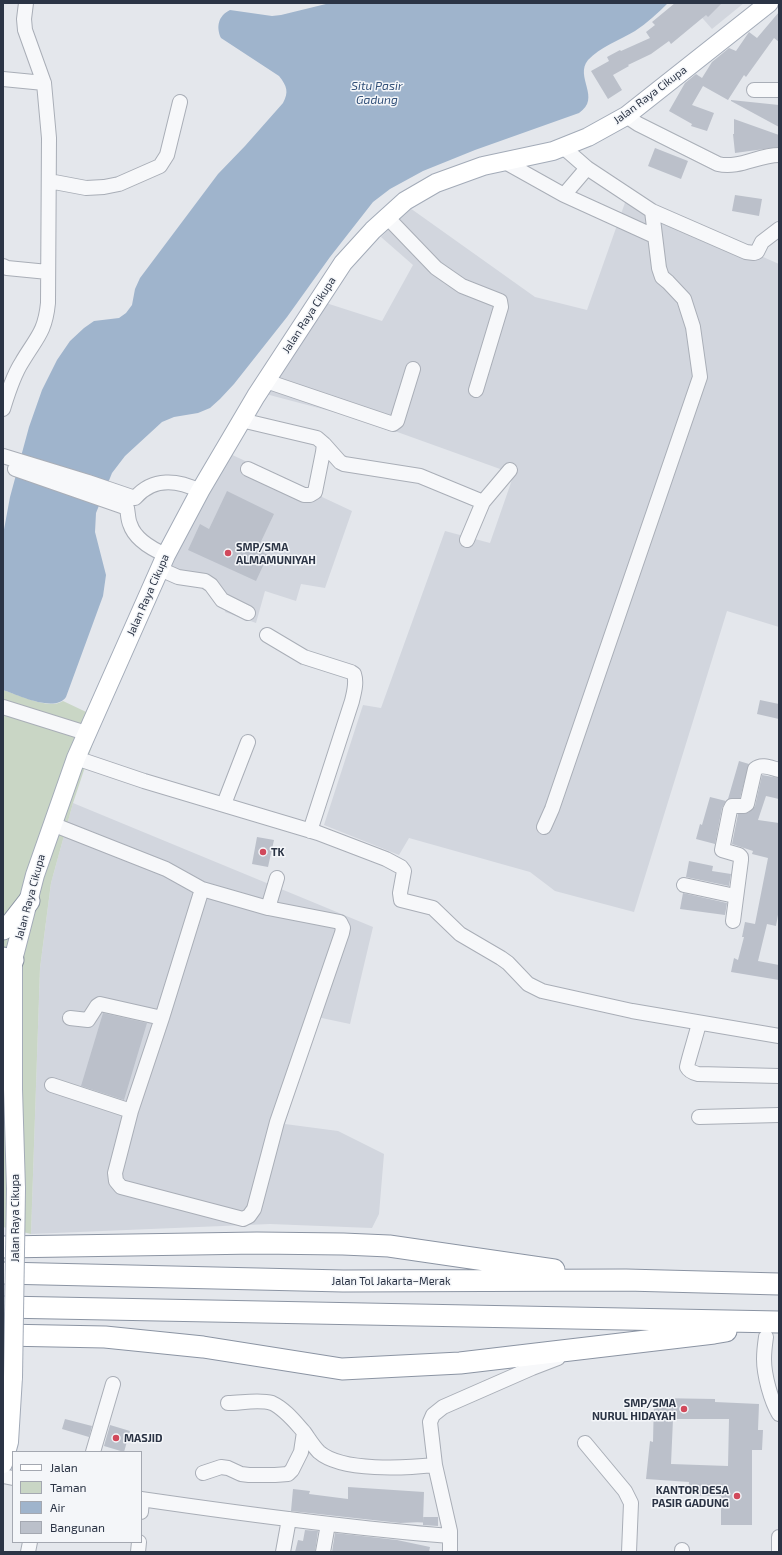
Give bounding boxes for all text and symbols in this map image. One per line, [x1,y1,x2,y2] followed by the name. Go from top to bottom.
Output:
[611,63,689,127] street label: Jalan Raya Cikupa
[351,79,403,107] water label: Situ Pasir Gadung
[279,274,339,356] street label: Jalan Raya Cikupa
[236,540,316,566] place label: SMP/SMA ALMAMUNIYAH
[223,548,233,558] marker: SMP/SMA ALMAMUNIYAH
[124,552,172,638] street label: Jalan Raya Cikupa
[271,845,285,859] place label: TK
[258,847,268,857] marker: TK
[12,853,48,941] street label: Jalan Raya Cikupa
[8,1174,22,1262] street label: Jalan Raya Cikupa
[331,1274,451,1288] street label: Jalan Tol Jakarta–Merak
[592,1396,676,1422] place label: SMP/SMA NURUL HIDAYAH
[679,1404,689,1414] marker: SMP/SMA NURUL HIDAYAH
[124,1431,163,1445] place label: MASJID
[111,1433,121,1443] marker: MASJID
[12,1451,142,1543] legend
[50,1460,78,1474] text: Jalan
[50,1480,87,1494] text: Taman
[652,1483,729,1509] place label: KANTOR DESA PASIR GADUNG
[732,1491,742,1501] marker: KANTOR DESA PASIR GADUNG
[50,1500,65,1514] text: Air
[50,1520,105,1534] text: Bangunan

